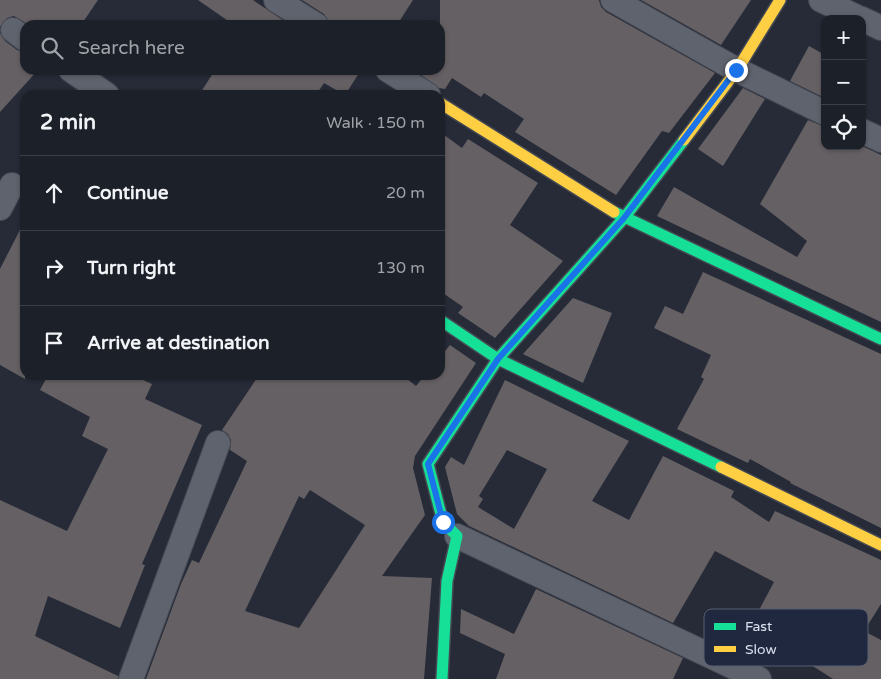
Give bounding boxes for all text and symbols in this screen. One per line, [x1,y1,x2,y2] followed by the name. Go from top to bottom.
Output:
[821,15,866,150] map controls
[821,15,866,60] button: +
[20,20,445,75] search box
[38,34,66,62] icon: search
[78,37,185,59] text: Search here
[725,59,748,82] route end
[821,60,866,105] button: −
[821,105,866,150] button: locate
[40,110,96,135] text: 2 min
[326,113,425,133] text: Walk · 150 m
[40,179,68,207] icon: ahead
[87,182,169,204] text: Continue
[386,183,425,203] text: 20 m
[40,254,68,282] icon: right
[87,257,175,279] text: Turn right
[376,258,425,278] text: 130 m
[40,329,68,357] icon: arrive
[87,332,270,354] text: Arrive at destination
[432,511,455,534] route start
[704,609,868,666] legend
[745,618,773,635] text: Fast
[745,641,777,658] text: Slow

